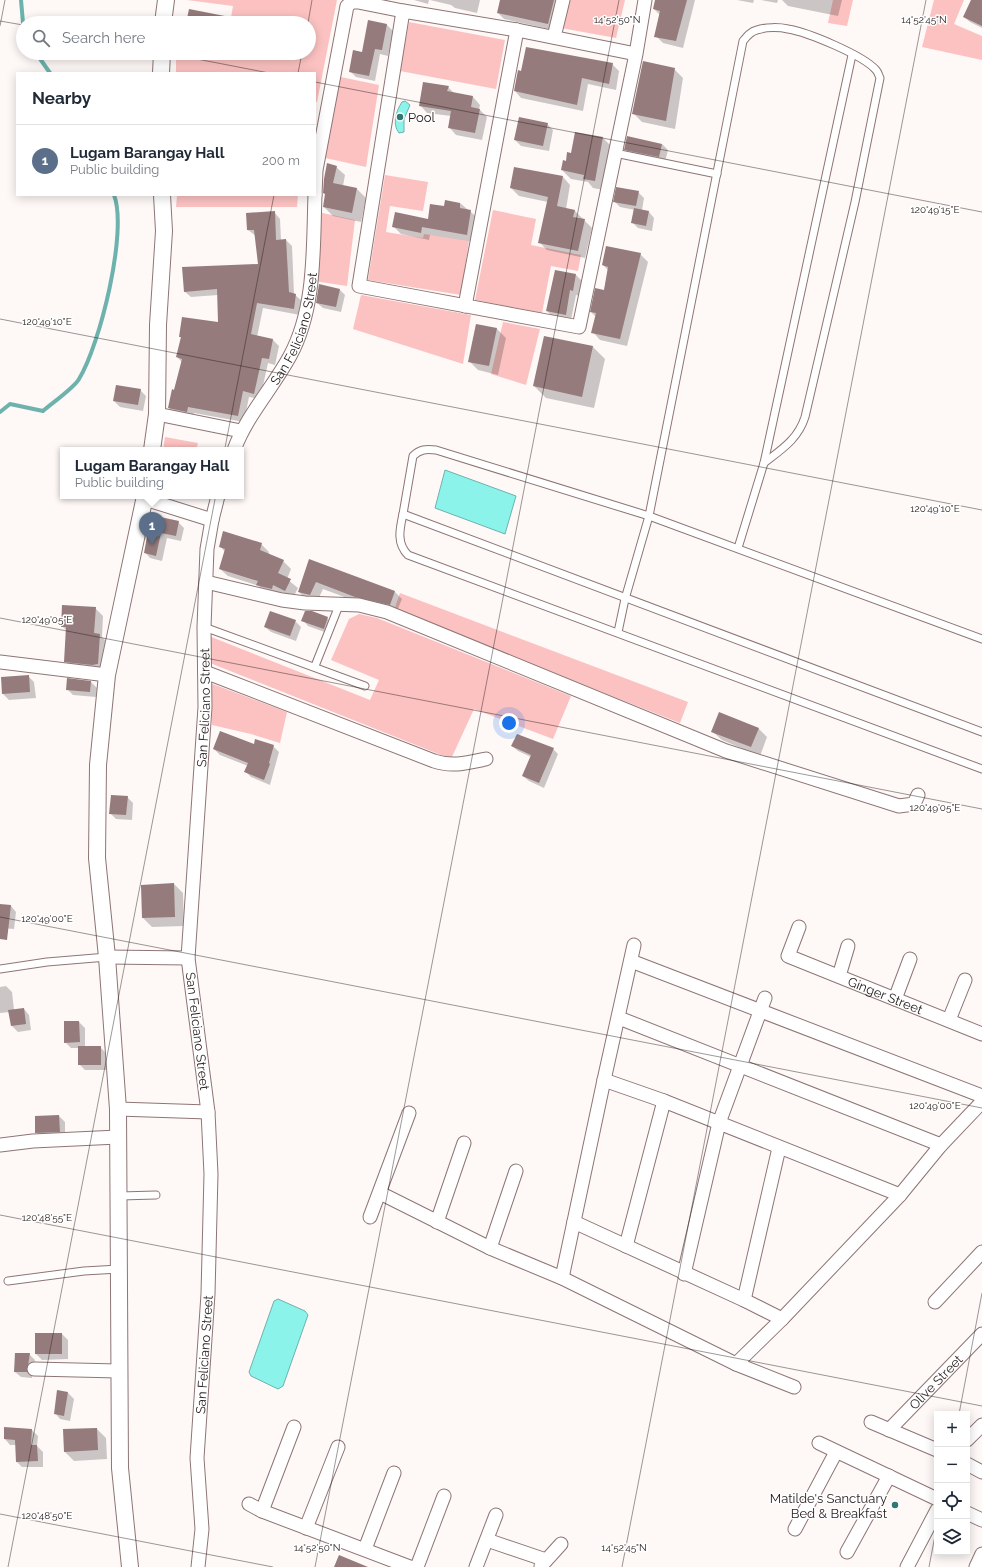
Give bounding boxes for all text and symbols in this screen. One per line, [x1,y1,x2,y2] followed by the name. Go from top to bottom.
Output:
[594,14,640,25] text: 14°52'50"N
[901,14,947,25] text: 14°52'45"N
[16,16,316,60] search box
[30,27,52,49] icon: search
[62,29,145,47] text: Search here
[32,88,91,108] text: Nearby
[408,110,435,125] place label: Pool
[395,112,405,122] marker: Pool
[70,144,224,162] text: Lugam Barangay Hall
[42,153,48,168] text: 1
[262,153,300,168] text: 200 m
[70,162,159,177] text: Public building
[910,204,960,215] text: 120°49'15"E
[267,271,320,388] street label: San Feliciano Street
[22,316,72,327] text: 120°49'10"E
[60,447,244,499] popup
[75,457,229,475] text: Lugam Barangay Hall
[75,475,164,490] text: Public building
[910,503,960,514] text: 120°49'10"E
[139,512,165,545] pin: 1
[22,614,72,625] text: 120°49'05"E
[194,647,213,768] street label: San Feliciano Street
[499,713,519,733] your location
[910,802,960,813] text: 120°49'05"E
[21,913,73,924] text: 120°49'00"E
[183,971,212,1092] street label: San Feliciano Street
[846,974,925,1018] street label: Ginger Street
[909,1100,961,1111] text: 120°49'00"E
[22,1212,72,1223] text: 120°48'55"E
[193,1294,216,1415] street label: San Feliciano Street
[906,1351,966,1413] street label: Olive Street
[934,1411,970,1555] map controls
[934,1411,970,1447] button: +
[934,1447,970,1483] button: −
[934,1483,970,1519] button: locate
[770,1491,888,1521] place label: Matilde's Sanctuary Bed & Breakfast
[890,1500,900,1510] marker: Matilde's Sanctuary Bed & Breakfast
[22,1510,72,1521] text: 120°48'50"E
[934,1519,970,1555] button: layers
[294,1542,340,1553] text: 14°52'50"N
[601,1542,647,1553] text: 14°52'45"N

